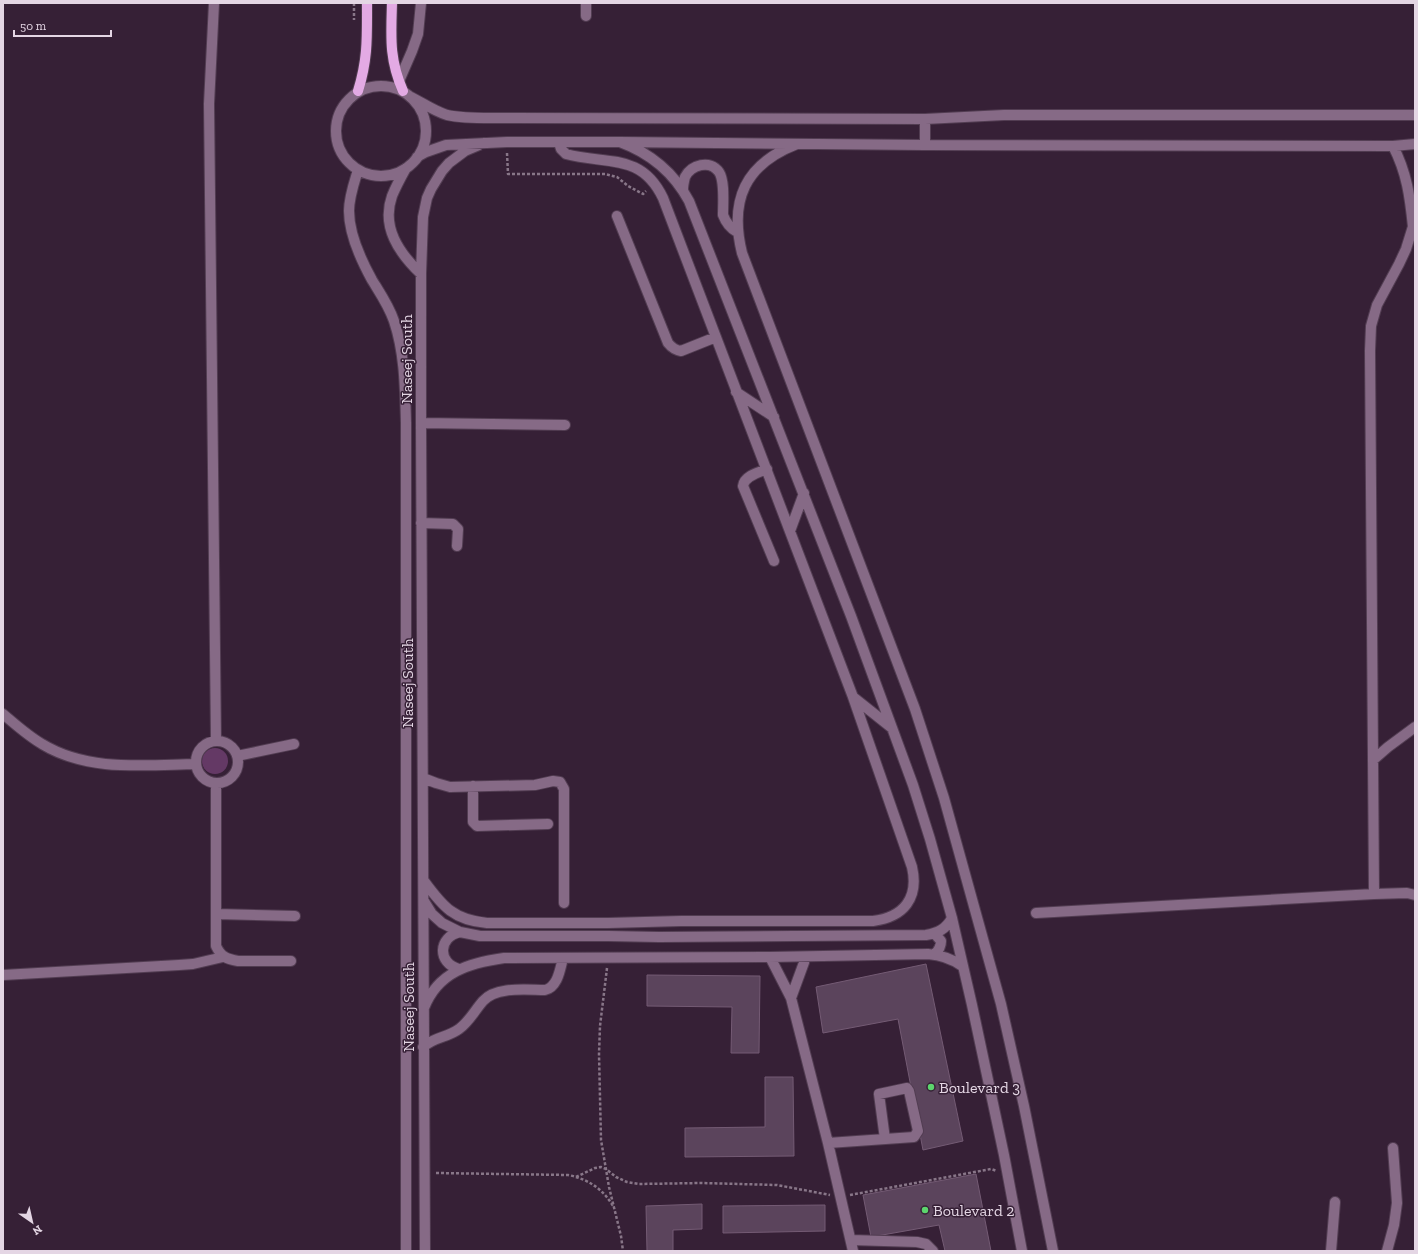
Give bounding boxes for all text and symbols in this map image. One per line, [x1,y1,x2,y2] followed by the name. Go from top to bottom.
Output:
[14,12,111,38] scale bar
[20,19,47,33] text: 50 m
[397,314,416,404] street label: Naseej South
[398,638,417,728] street label: Naseej South
[399,962,418,1052] street label: Naseej South
[939,1078,1020,1097] place label: Boulevard 3
[926,1082,936,1092] marker: Boulevard 3
[933,1201,1015,1220] place label: Boulevard 2
[12,1202,52,1242] north arrow
[920,1205,930,1215] marker: Boulevard 2
[30,1222,44,1238] text: N

